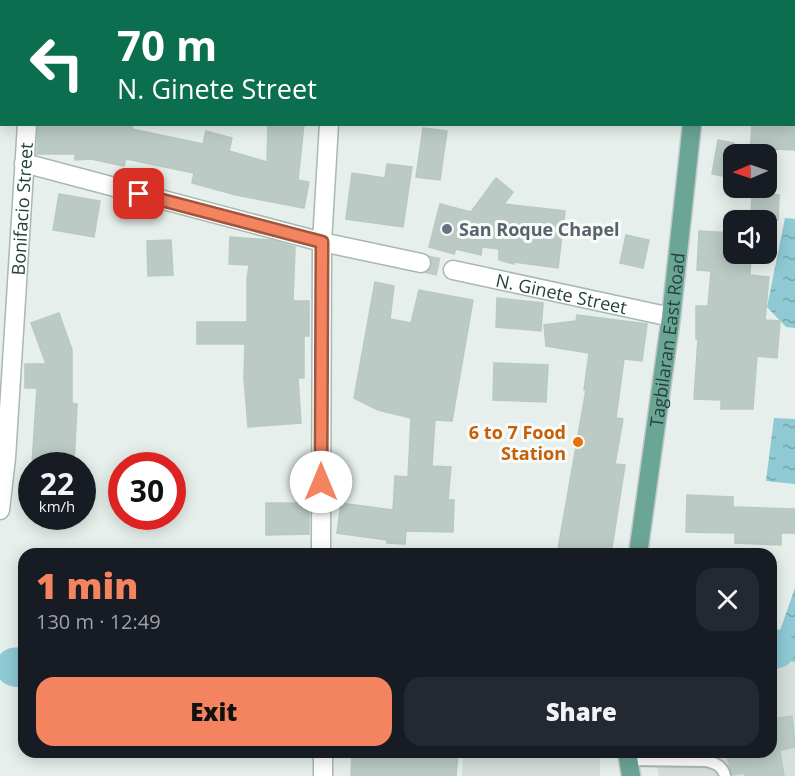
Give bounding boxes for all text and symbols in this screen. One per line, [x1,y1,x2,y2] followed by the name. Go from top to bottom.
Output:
[117,16,217,73] text: 70 m
[18,24,96,102] icon: left
[117,70,317,107] text: N. Ginete Street
[6,142,38,276] street label: Bonifacio Street
[723,144,777,198] north arrow
[723,144,777,264] map controls
[113,168,164,219] pin
[122,177,155,210] icon: arrive
[723,210,777,264] button: sound
[459,217,620,241] place label: San Roque Chapel
[440,222,454,236] marker: San Roque Chapel
[644,252,690,429] street label: Tagbilaran East Road
[494,268,629,319] street label: N. Ginete Street
[469,420,566,465] place label: 6 to 7 Food Station
[571,435,585,449] marker: 6 to 7 Food Station
[289,450,353,514] position arrow
[108,452,186,530] speed limit sign: 30
[40,463,74,504] text: 22
[39,496,75,516] text: km/h
[36,561,138,610] text: 1 min
[696,568,759,631] button: close
[36,608,161,635] text: 130 m · 12:49
[36,677,392,746] button: Exit
[404,677,759,746] button: Share

